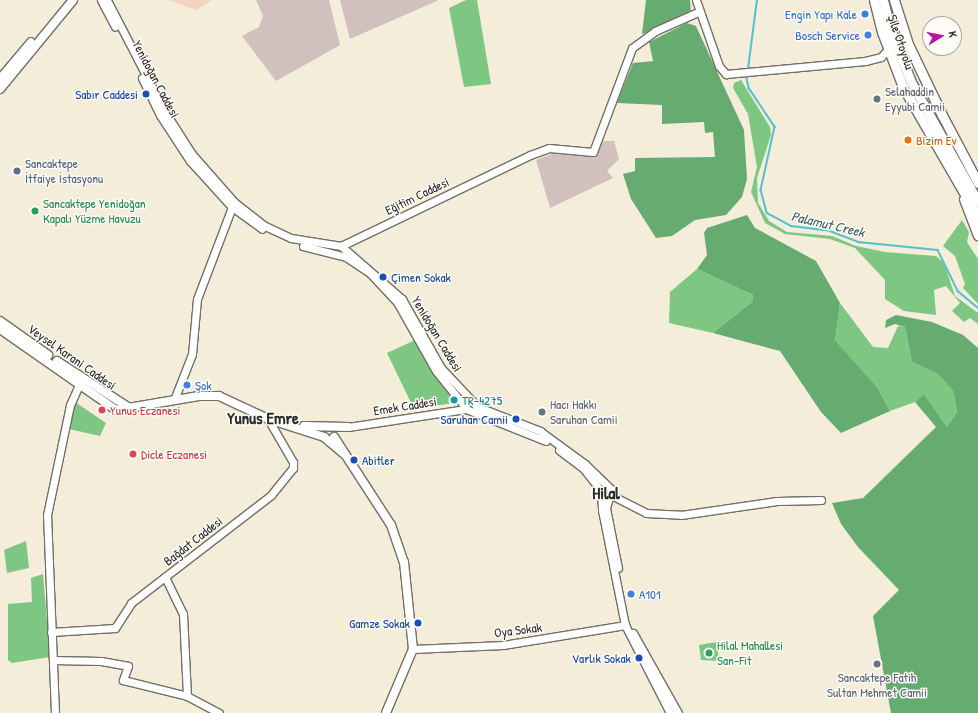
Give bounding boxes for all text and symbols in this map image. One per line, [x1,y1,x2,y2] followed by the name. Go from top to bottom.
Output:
[785,6,857,22] place label: Engin Yapı Kale
[860,9,870,19] marker: Engin Yapı Kale
[884,13,918,71] street label: Şile Otoyolu
[922,16,962,56] north arrow
[795,27,860,43] place label: Bosch Service
[863,30,873,40] marker: Bosch Service
[945,30,960,38] text: K
[129,38,183,120] street label: Yenidoğan Caddesi
[885,84,945,115] place label: Selahaddin Eyyubi Camii
[75,86,138,102] place label: Sabır Caddesi
[141,89,151,99] marker: Sabır Caddesi
[872,94,882,104] marker: Selahaddin Eyyubi Camii
[916,132,957,148] place label: Bizim Ev
[903,135,913,145] marker: Bizim Ev
[25,156,103,187] place label: Sancaktepe İtfaiye İstasyonu
[12,166,22,176] marker: Sancaktepe İtfaiye İstasyonu
[383,174,451,218] street label: Eğitim Caddesi
[43,196,146,227] place label: Sancaktepe Yenidoğan Kapalı Yüzme Havuzu
[30,206,40,216] marker: Sancaktepe Yenidoğan Kapalı Yüzme Havuzu
[790,207,866,241] water label: Palamut Creek
[391,269,451,285] place label: Çimen Sokak
[378,272,388,282] marker: Çimen Sokak
[408,293,466,375] street label: Yenidoğan Caddesi
[25,321,119,393] street label: Veysel Karani Caddesi
[195,377,212,393] place label: Şok
[182,380,192,390] marker: Şok
[462,392,502,408] place label: TR-4275
[372,393,438,419] street label: Emek Caddesi
[449,395,459,405] marker: TR-4275
[550,397,618,428] place label: Hacı Hakkı Saruhan Camii
[110,402,180,418] place label: Yunus Eczanesi
[97,405,107,415] marker: Yunus Eczanesi
[537,407,547,417] marker: Hacı Hakkı Saruhan Camii
[227,408,299,428] district label: Yunus Emre
[440,411,508,427] place label: Saruhan Camii
[511,414,521,424] marker: Saruhan Camii
[141,446,207,462] place label: Dicle Eczanesi
[128,449,138,459] marker: Dicle Eczanesi
[362,452,395,468] place label: Abitler
[349,455,359,465] marker: Abitler
[592,483,620,503] district label: Hilal
[160,513,226,569] street label: Bağdat Caddesi
[639,586,661,602] place label: A101
[626,589,636,599] marker: A101
[349,615,410,631] place label: Gamze Sokak
[413,618,423,628] marker: Gamze Sokak
[493,619,543,641] street label: Oya Sokak
[717,638,783,669] place label: Hilal Mahallesi San-Fit
[704,648,714,658] marker: Hilal Mahallesi San-Fit
[572,650,631,666] place label: Varlık Sokak
[634,653,644,663] marker: Varlık Sokak
[872,659,882,669] marker: Sancaktepe Fatih Sultan Mehmet Camii
[827,670,927,701] place label: Sancaktepe Fatih Sultan Mehmet Camii

